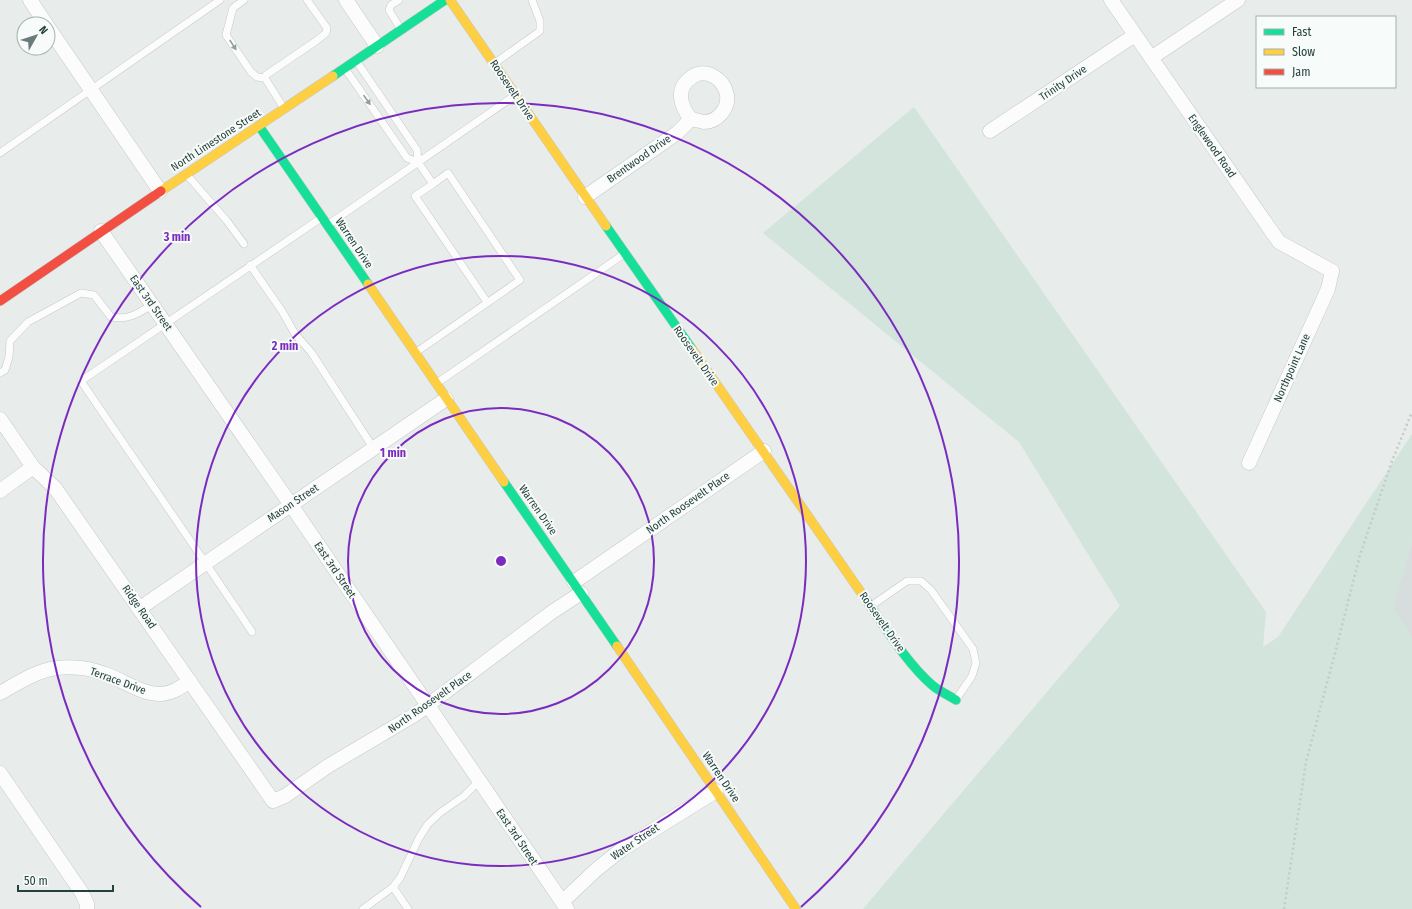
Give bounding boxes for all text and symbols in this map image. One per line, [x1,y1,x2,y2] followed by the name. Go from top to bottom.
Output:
[16,16,56,56] north arrow
[1256,16,1396,88] legend
[36,23,51,37] text: N
[1292,25,1311,39] text: Fast
[229,40,237,50] one-way arrow
[1292,45,1315,59] text: Slow
[487,57,537,123] street label: Roosevelt Drive
[1037,62,1089,104] street label: Trinity Drive
[1292,65,1310,79] text: Jam
[363,95,371,105] one-way arrow
[169,106,264,174] street label: North Limestone Street
[1185,112,1239,180] street label: Englewood Road
[605,132,673,186] street label: Brentwood Drive
[332,215,376,271] street label: Warren Drive
[163,230,190,244] text: 3 min
[127,273,175,334] street label: East 3rd Street
[671,324,721,388] street label: Roosevelt Drive
[1271,332,1313,404] street label: Northpoint Lane
[271,339,298,353] text: 2 min
[380,446,406,460] text: 1 min
[644,469,732,537] street label: North Roosevelt Place
[265,481,321,525] street label: Mason Street
[516,483,560,537] street label: Warren Drive
[311,539,359,601] street label: East 3rd Street
[494,554,508,568] centre of rings
[119,583,159,631] street label: Ridge Road
[857,590,907,654] street label: Roosevelt Drive
[88,665,148,697] street label: Terrace Drive
[386,668,474,736] street label: North Roosevelt Place
[699,749,743,805] street label: Warren Drive
[493,806,541,868] street label: East 3rd Street
[608,821,662,863] street label: Water Street
[18,867,113,893] scale bar
[24,874,48,888] text: 50 m

